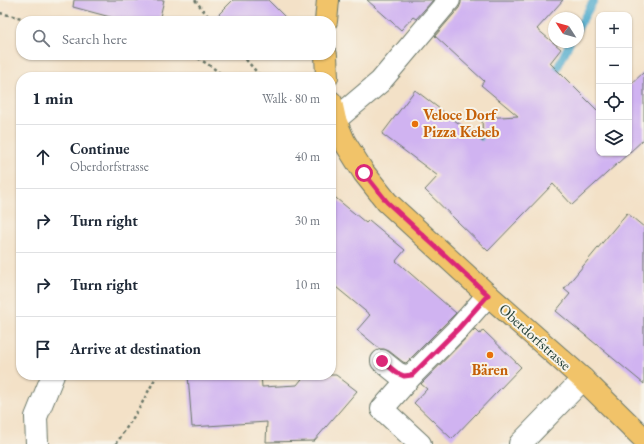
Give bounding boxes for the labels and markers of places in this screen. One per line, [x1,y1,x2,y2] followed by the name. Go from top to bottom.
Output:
[423,105,499,141] place label: Veloce Dorf Pizza Kebeb
[410,119,420,129] marker: Veloce Dorf Pizza Kebeb
[485,350,495,360] marker: Bären
[472,360,509,379] place label: Bären

